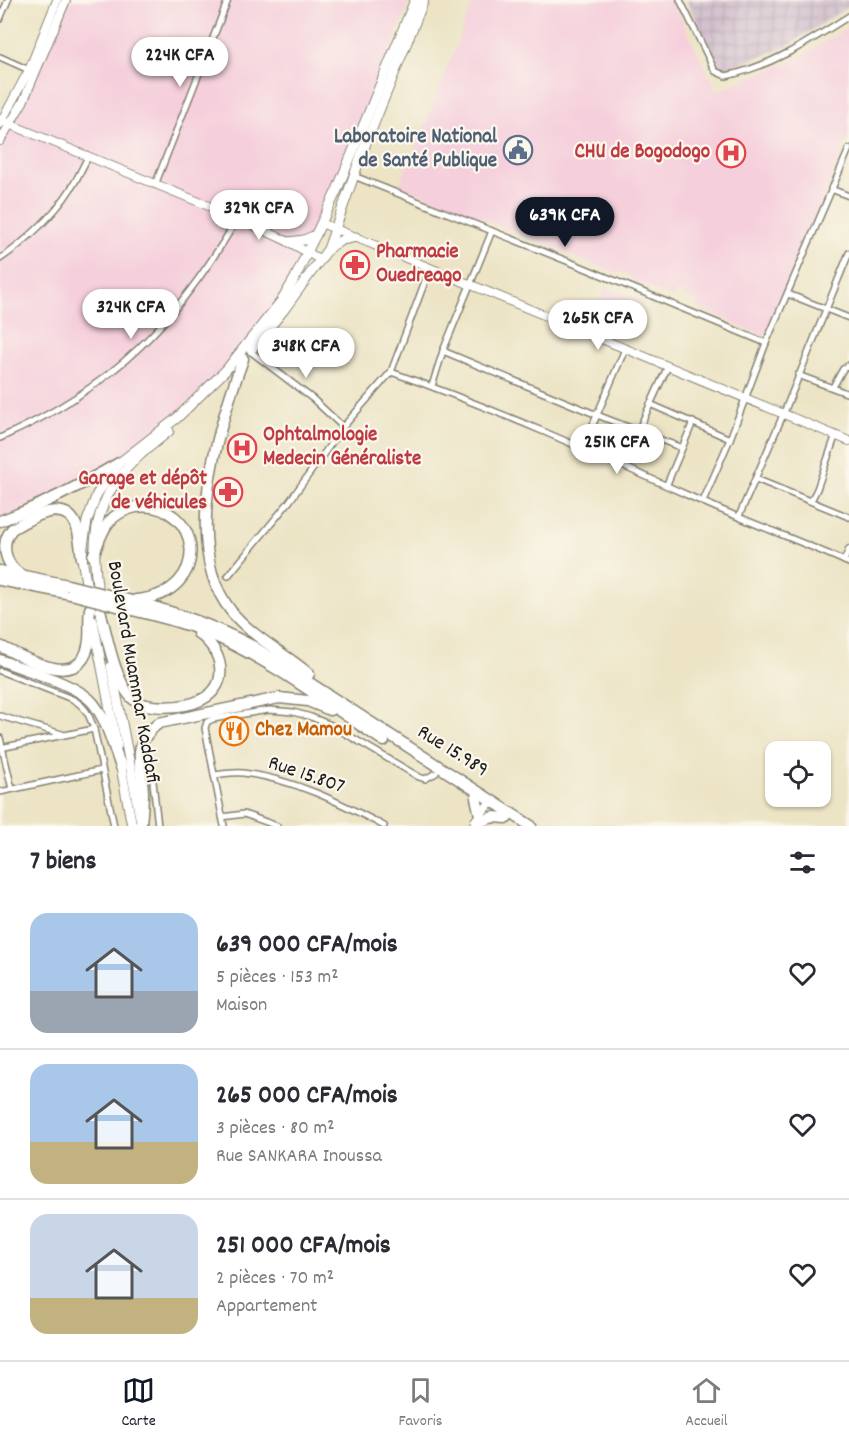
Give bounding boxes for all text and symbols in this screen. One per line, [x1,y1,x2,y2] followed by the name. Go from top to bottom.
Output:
[118,37,242,88] pin: 224K CFA
[145,42,215,70] text: 224K CFA
[334,123,498,177] place label: Laboratoire National de Santé Publique
[502,134,534,166] public building icon: Laboratoire National de Santé Publique
[715,137,747,169] hospital icon: CHU de Bogodogo
[574,138,710,168] place label: CHU de Bogodogo
[197,190,321,241] pin: 329K CFA
[224,195,294,223] text: 329K CFA
[503,197,627,248] pin: 639K CFA
[529,202,601,230] text: 639K CFA
[376,238,462,292] place label: Pharmacie Ouedreago
[339,249,371,281] pharmacy icon: Pharmacie Ouedreago
[69,289,193,340] pin: 324K CFA
[96,294,166,322] text: 324K CFA
[536,300,660,351] pin: 265K CFA
[562,305,634,333] text: 265K CFA
[244,328,368,379] pin: 348K CFA
[272,333,340,361] text: 348K CFA
[263,421,421,475] place label: Ophtalmologie Medecin Généraliste
[555,424,679,475] pin: 251K CFA
[584,429,650,457] text: 251K CFA
[226,432,258,464] hospital icon: Ophtalmologie Medecin Généraliste
[78,465,207,519] place label: Garage et dépôt de véhicules
[212,476,244,508] pharmacy icon: Garage et dépôt de véhicules
[98,559,166,786] street label: Boulevard Muammar Kaddafi
[218,715,250,747] restaurant icon: Chez Mamou
[255,716,352,746] place label: Chez Mamou
[411,718,493,786] street label: Rue 15.989
[765,741,831,807] map controls
[765,741,831,807] button: locate
[264,749,348,803] street label: Rue 15.807
[30,844,96,881] text: 7 biens
[786,846,819,879] icon: filters
[216,927,398,964] text: 639 000 CFA/mois
[78,937,150,1009] icon: home
[786,957,819,990] icon: heart
[216,964,338,992] text: 5 pièces · 153 m²
[216,992,267,1020] text: Maison
[216,1078,398,1115] text: 265 000 CFA/mois
[78,1088,150,1160] icon: home
[786,1108,819,1141] icon: heart
[216,1115,334,1143] text: 3 pièces · 80 m²
[216,1143,382,1171] text: Rue SANKARA Inoussa
[216,1228,391,1265] text: 251 000 CFA/mois
[78,1238,150,1310] icon: home
[786,1258,819,1291] icon: heart
[216,1265,334,1293] text: 2 pièces · 70 m²
[216,1293,318,1321] text: Appartement
[121,1374,156,1433] tab: Carte
[398,1374,443,1433] tab: Favoris
[685,1374,728,1433] tab: Accueil

